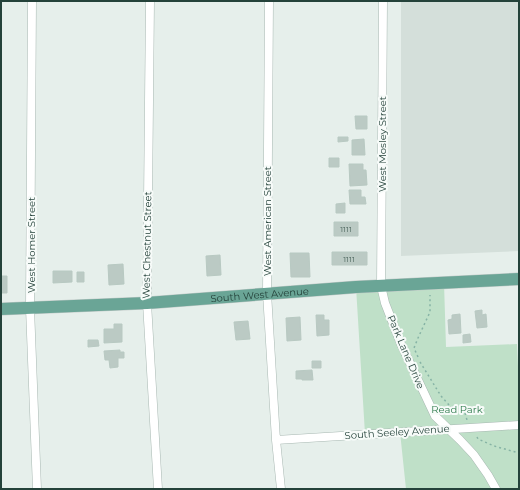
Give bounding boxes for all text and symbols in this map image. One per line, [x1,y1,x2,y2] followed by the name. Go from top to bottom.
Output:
[376,96,389,192] street label: West Mosley Street
[261,166,274,276] street label: West American Street
[140,191,154,299] street label: West Chestnut Street
[25,197,38,293] street label: West Homer Street
[340,224,352,234] house number: 1111
[343,254,355,264] house number: 1111
[210,284,309,305] street label: South West Avenue
[385,313,427,391] street label: Park Lane Drive
[431,403,483,416] park label: Read Park
[344,422,450,442] street label: South Seeley Avenue

